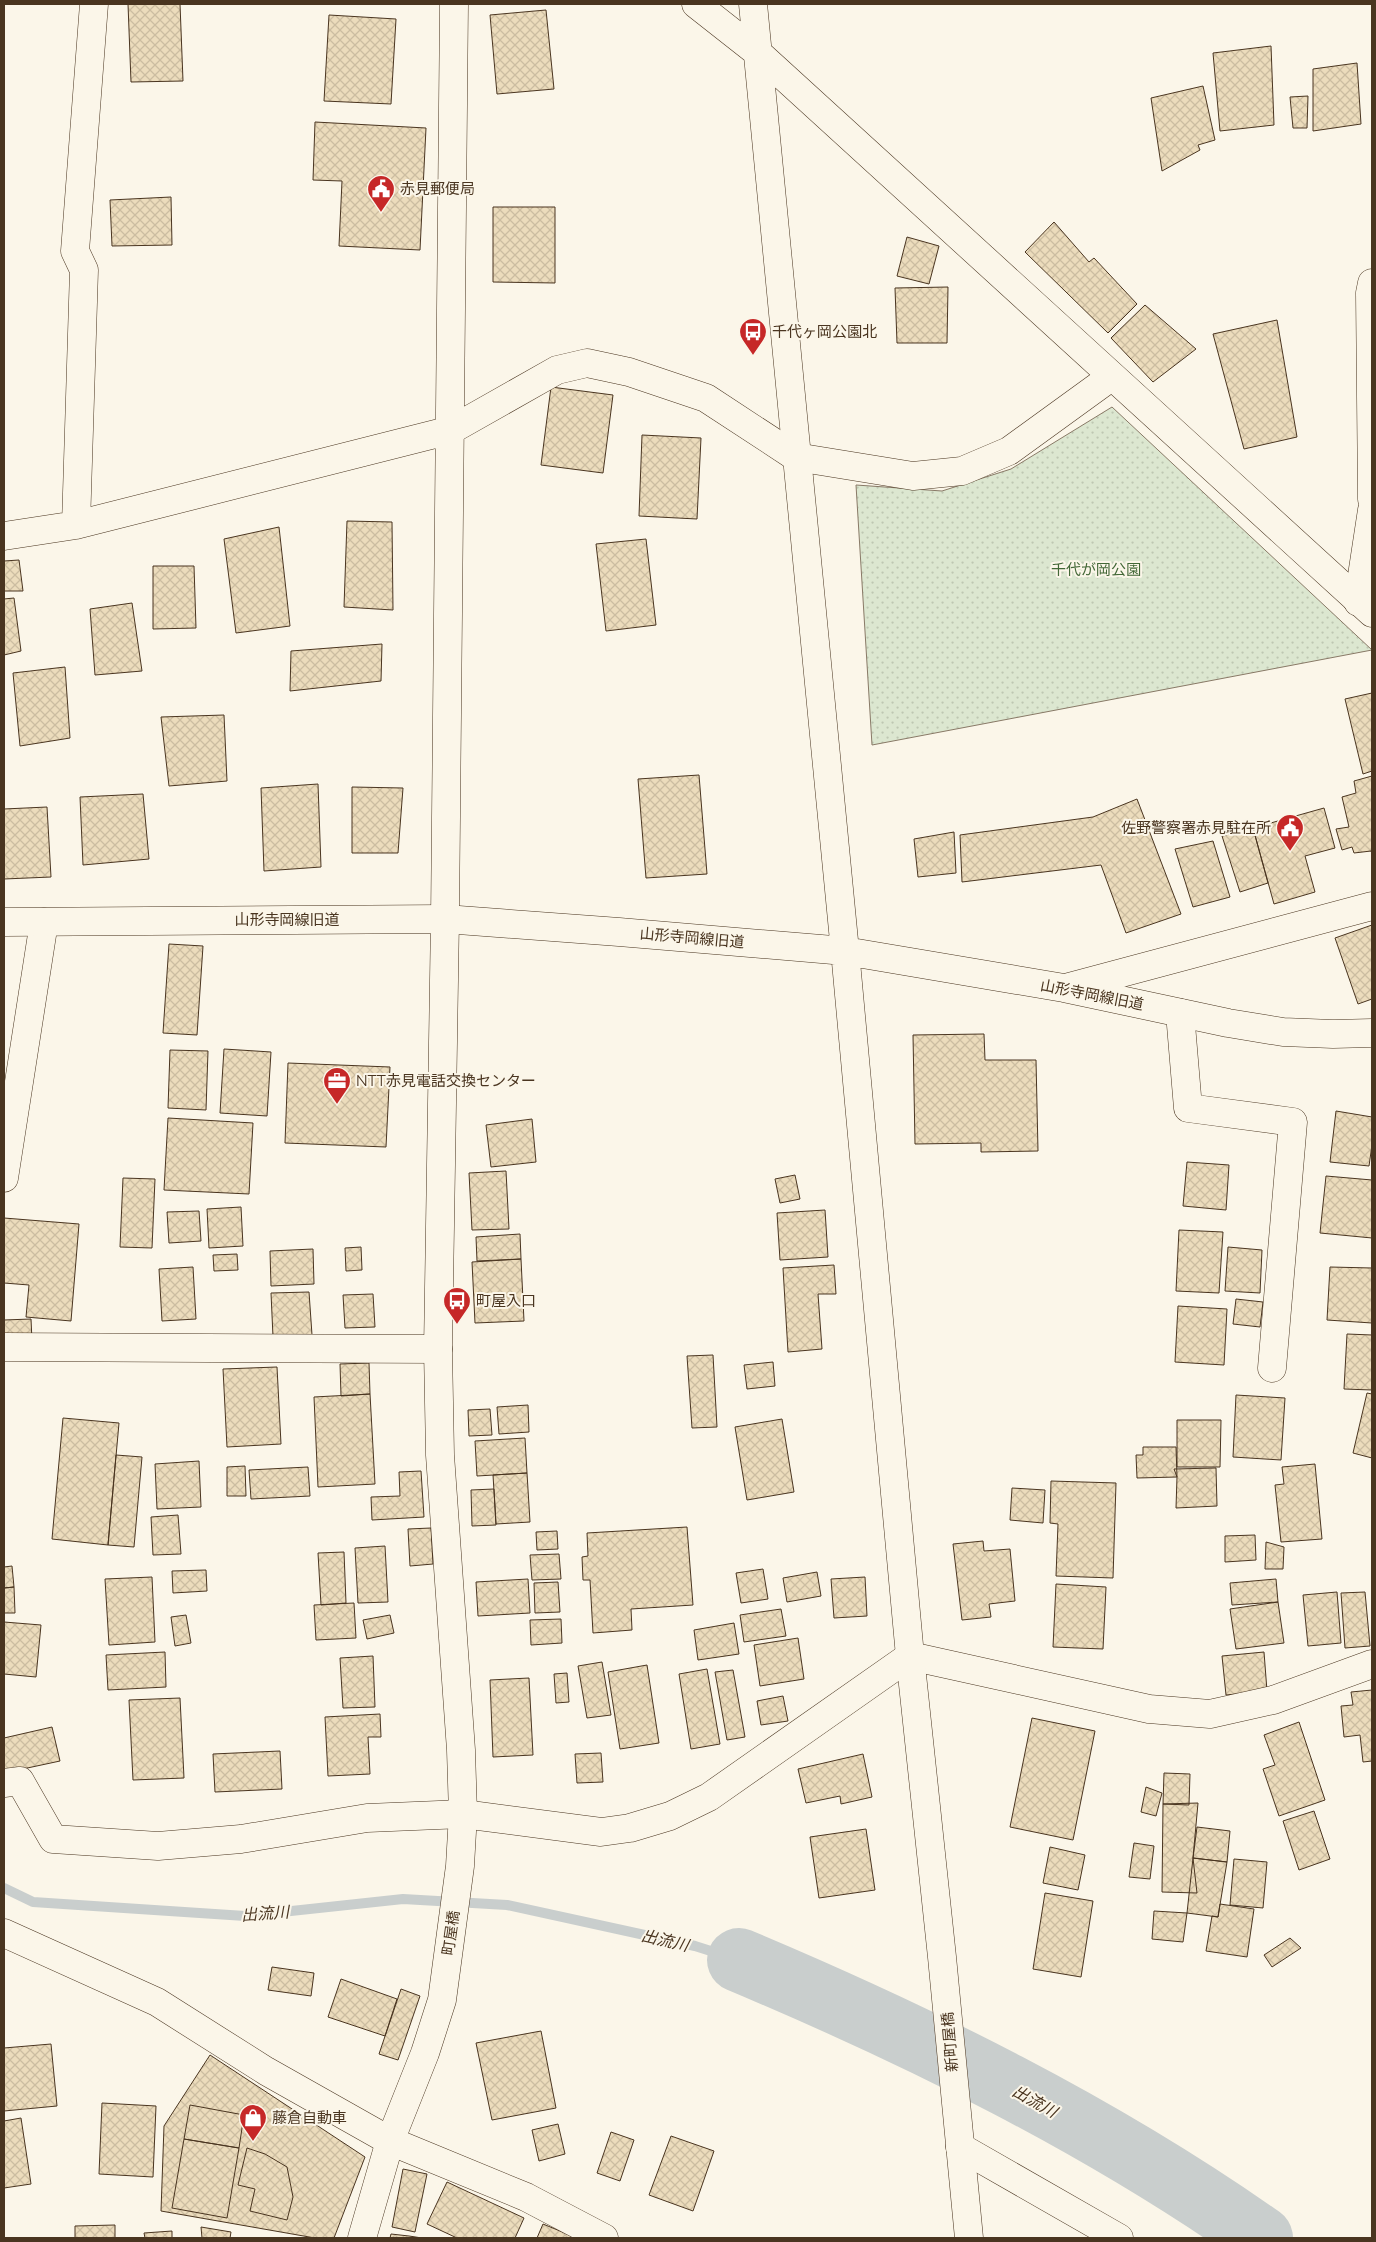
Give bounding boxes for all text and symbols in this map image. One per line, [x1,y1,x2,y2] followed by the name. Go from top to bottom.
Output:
[366,174,396,213] public building icon: 赤見郵便局
[400,180,475,198] place label: 赤見郵便局
[738,317,768,356] bus stop icon: 千代ヶ岡公園北
[772,323,877,341] place label: 千代ヶ岡公園北
[1051,561,1141,579] park label: 千代が岡公園
[1275,813,1305,852] public building icon: 佐野警察署赤見駐在所
[1121,819,1271,837] place label: 佐野警察署赤見駐在所
[234,911,340,929] street label: 山形寺岡線旧道
[639,924,745,952] street label: 山形寺岡線旧道
[1039,976,1145,1014] street label: 山形寺岡線旧道
[322,1066,352,1105] office icon: NTT赤見電話交換センター
[356,1072,536,1090] place label: NTT赤見電話交換センター
[442,1286,472,1325] bus stop icon: 町屋入口
[476,1292,536,1310] place label: 町屋入口
[240,1902,292,1925] water label: 出流川
[439,1909,463,1957] street label: 町屋橋
[639,1926,692,1956] water label: 出流川
[938,2011,962,2073] street label: 新町屋橋
[1009,2081,1062,2122] water label: 出流川
[238,2103,268,2142] shop icon: 藤倉自動車
[272,2109,347,2127] place label: 藤倉自動車

